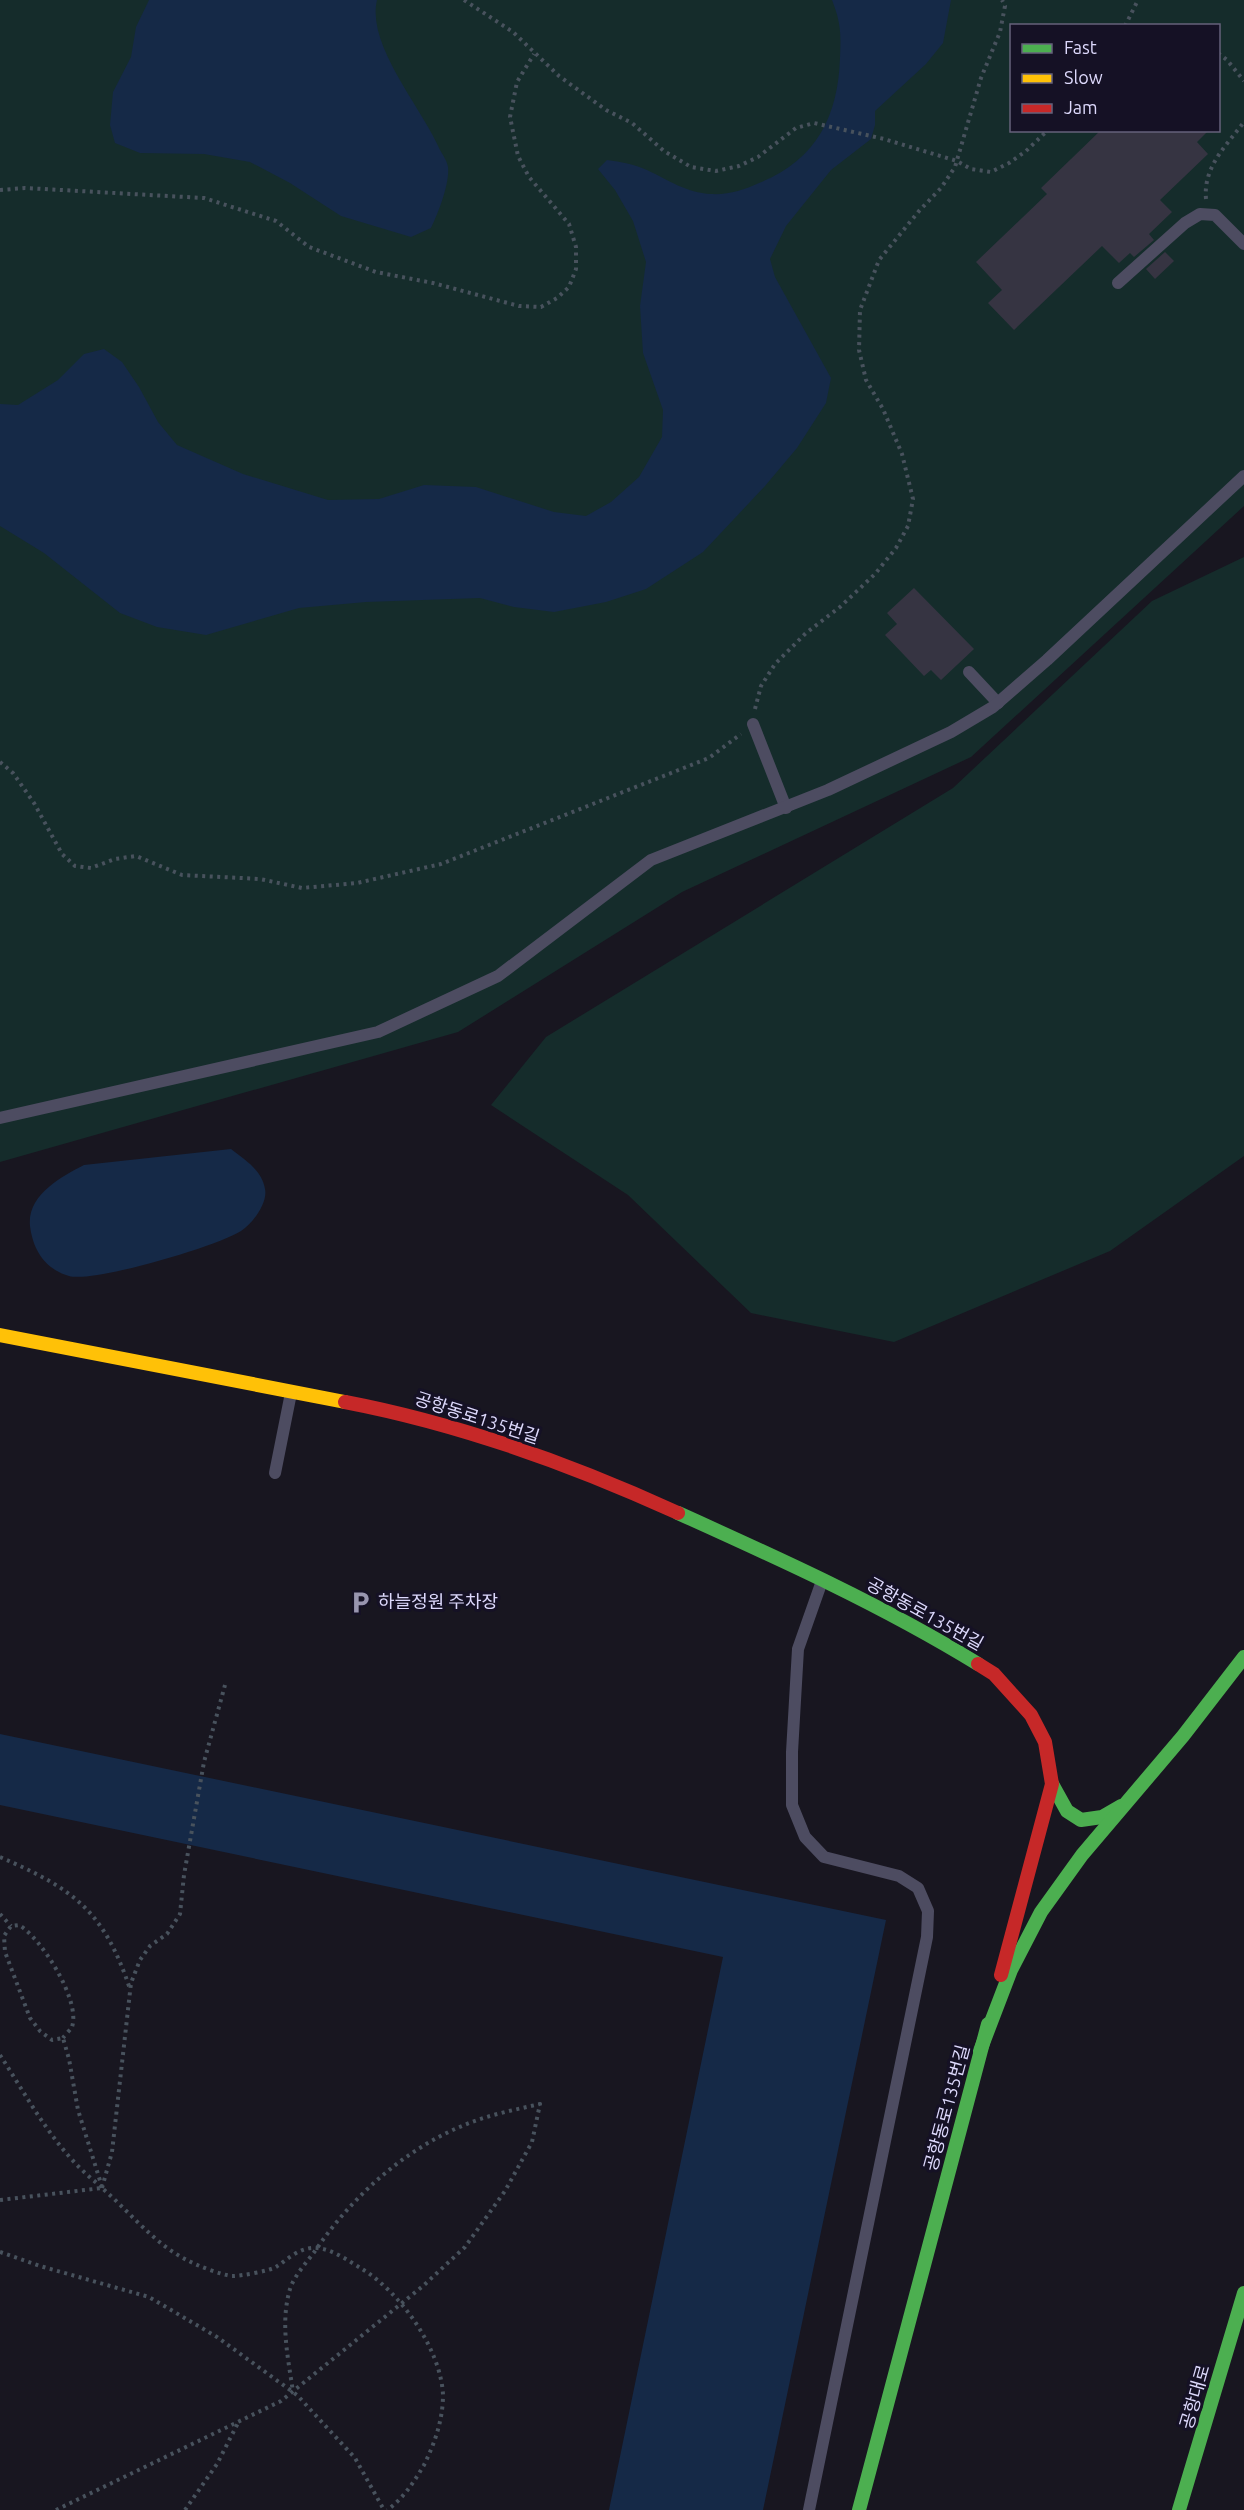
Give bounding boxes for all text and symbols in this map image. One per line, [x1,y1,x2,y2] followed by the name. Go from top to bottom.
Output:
[1010,24,1220,132] legend
[1064,37,1097,57] text: Fast
[1064,67,1103,87] text: Slow
[1064,97,1098,117] text: Jam
[412,1387,542,1447] street label: 공항동로135번길
[864,1573,987,1653] street label: 공항동로135번길
[347,1589,373,1615] parking icon: 하늘정원 주차장
[378,1591,498,1611] place label: 하늘정원 주차장
[920,2042,972,2173] street label: 공항동로135번길
[1175,2362,1213,2431] street label: 공항대로

